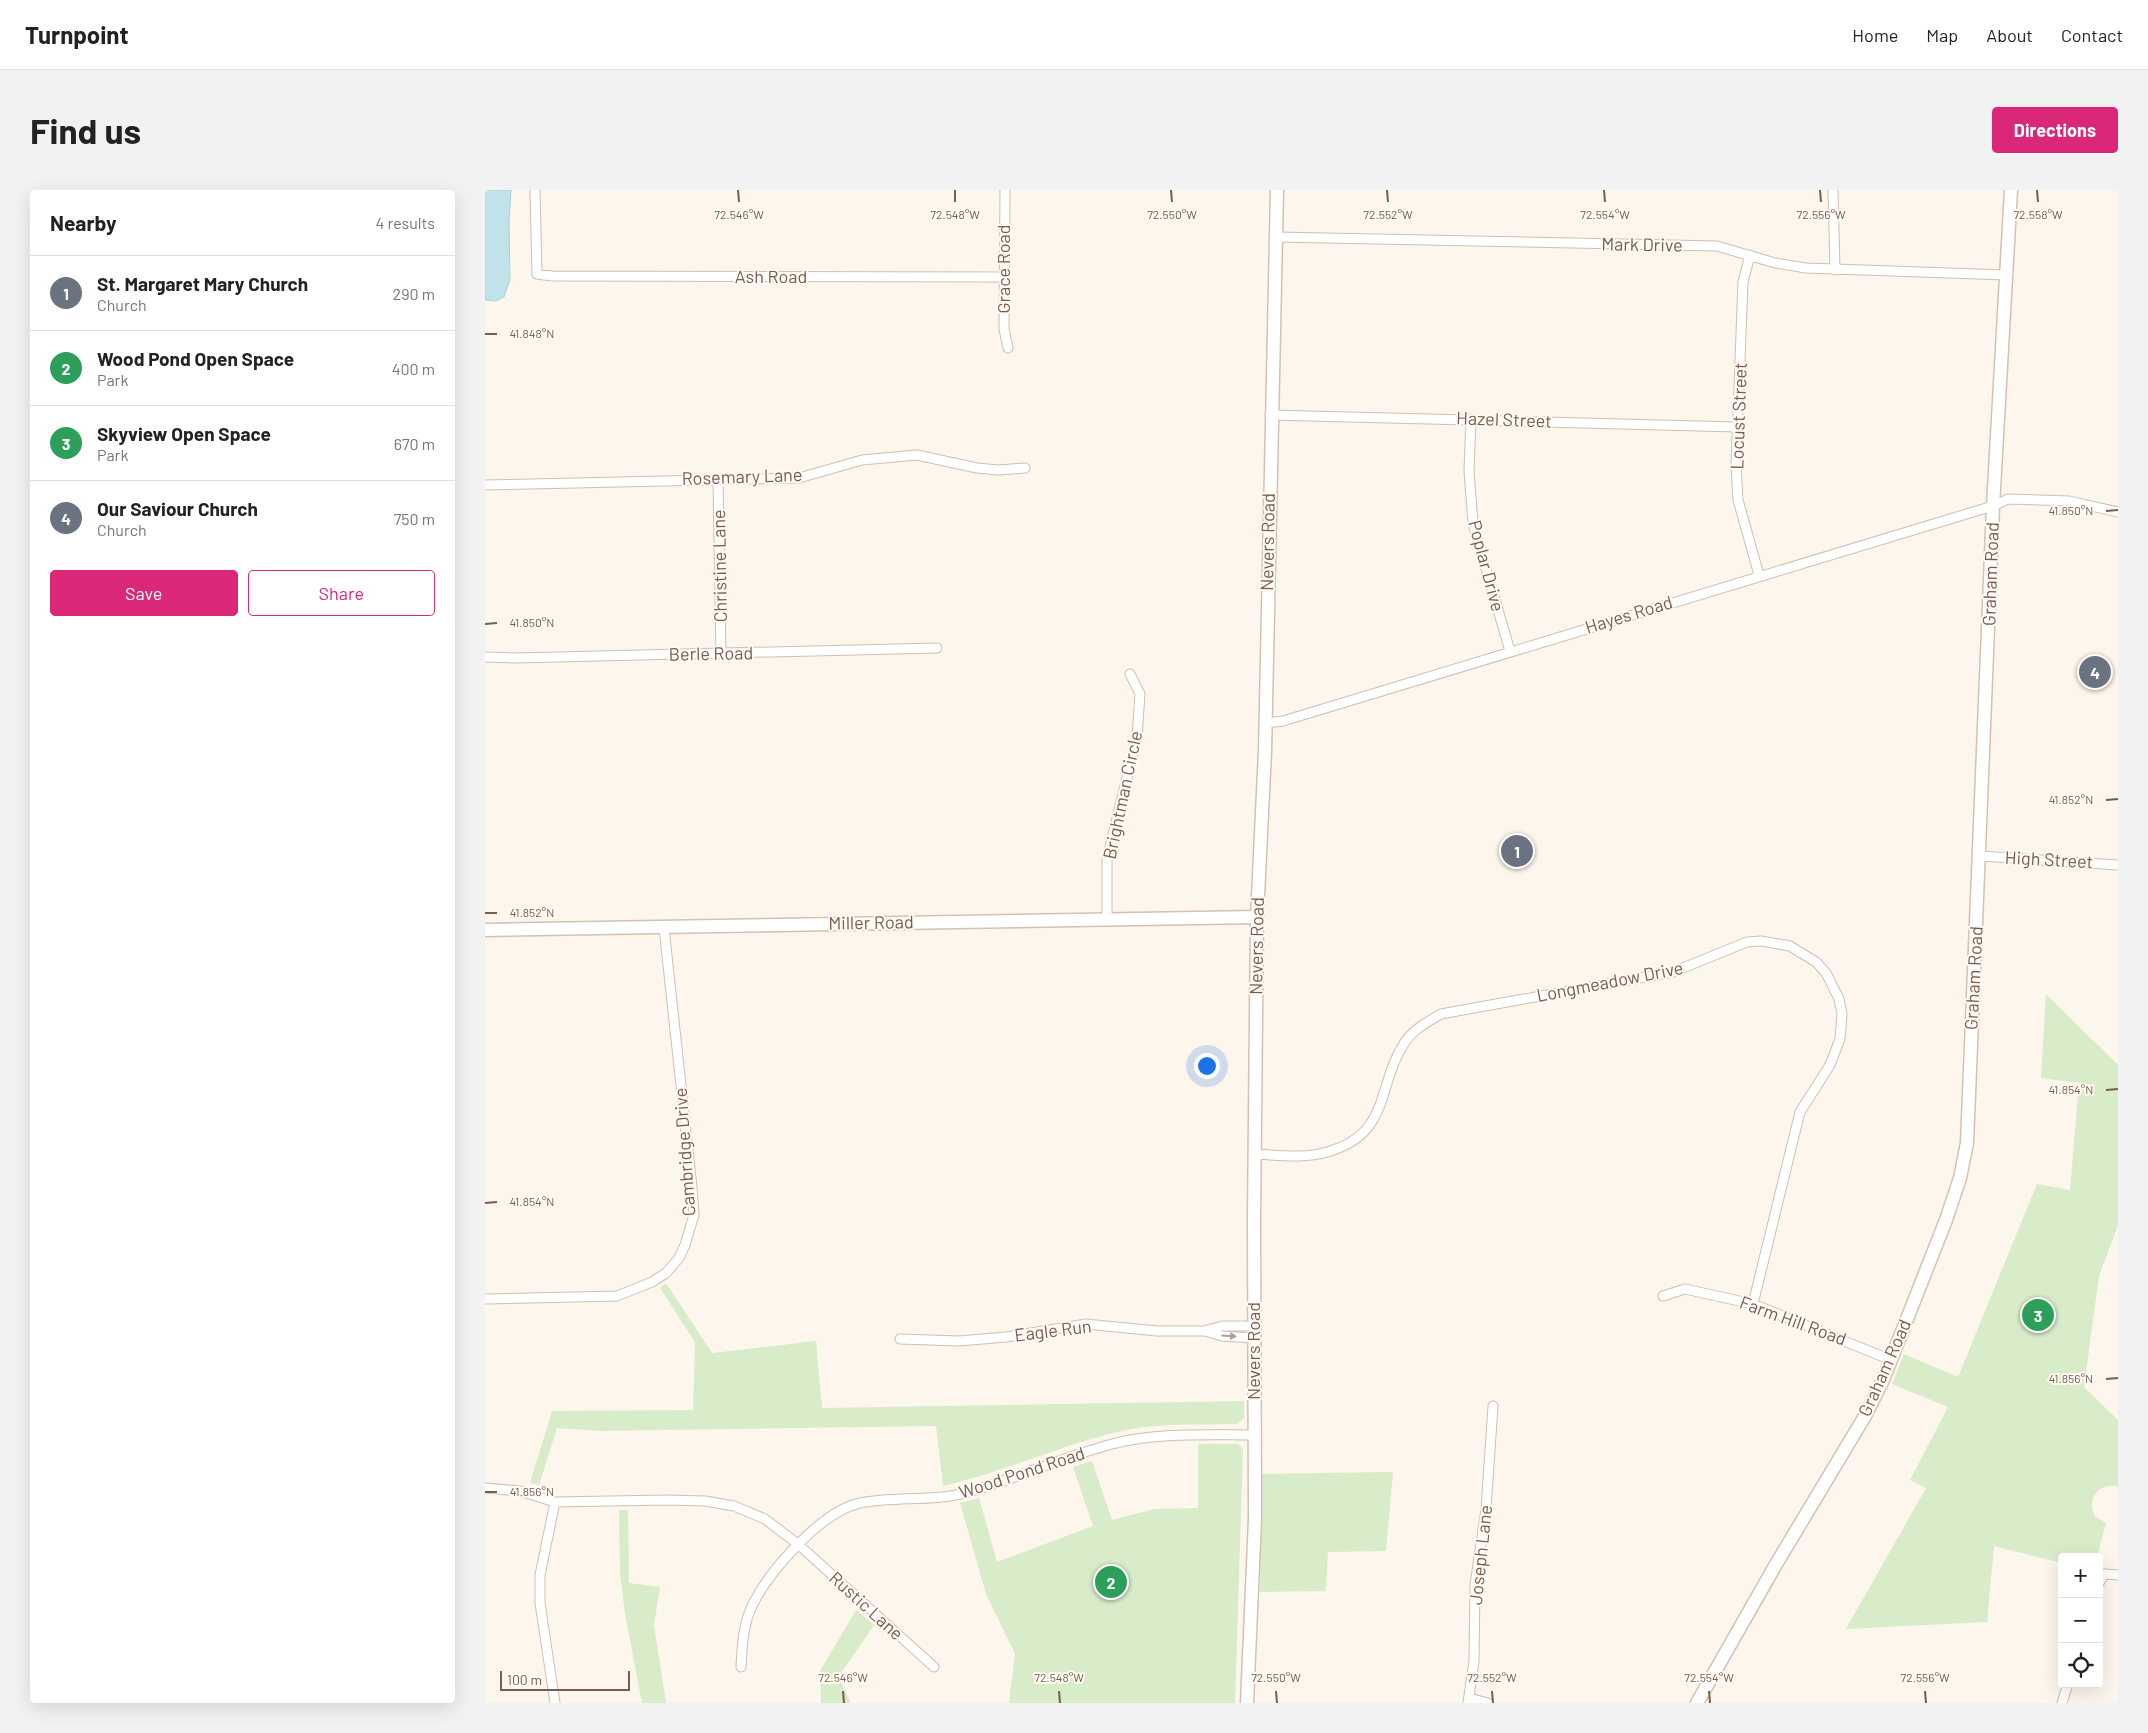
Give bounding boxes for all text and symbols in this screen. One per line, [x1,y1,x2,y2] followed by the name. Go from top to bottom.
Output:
[25,20,129,49] text: Turnpoint
[1852,24,1898,46] text: Home
[1926,24,1958,46] text: Map
[1986,24,2033,46] text: About
[2061,24,2123,46] text: Contact
[1992,107,2118,153] button: Directions
[30,109,141,151] text: Find us
[714,207,764,221] text: 72.546°W
[930,207,980,221] text: 72.548°W
[1147,207,1197,221] text: 72.550°W
[1363,207,1413,221] text: 72.552°W
[1580,207,1630,221] text: 72.554°W
[1796,207,1846,221] text: 72.556°W
[2013,207,2063,221] text: 72.558°W
[50,210,116,235] text: Nearby
[375,213,435,232] text: 4 results
[992,224,1014,314] street label: Grace Road
[1601,232,1683,256] street label: Mark Drive
[735,265,807,287] street label: Ash Road
[97,272,308,295] text: St. Margaret Mary Church
[63,284,69,303] text: 1
[393,284,435,303] text: 290 m
[97,295,147,314] text: Church
[510,326,554,340] text: 41.848°N
[97,347,294,370] text: Wood Pond Open Space
[62,359,70,378] text: 2
[392,359,435,378] text: 400 m
[1725,362,1751,470] street label: Locust Street
[97,370,128,389] text: Park
[1456,406,1552,432] street label: Hazel Street
[97,422,271,445] text: Skyview Open Space
[62,434,70,453] text: 3
[394,434,435,453] text: 670 m
[97,445,128,464] text: Park
[681,463,803,489] street label: Rosemary Lane
[1255,493,1279,591] street label: Nevers Road
[97,497,258,520] text: Our Saviour Church
[2049,503,2093,517] text: 41.850°N
[61,509,71,528] text: 4
[394,509,435,528] text: 750 m
[707,509,731,623] street label: Christine Lane
[1464,518,1510,614] street label: Poplar Drive
[97,520,147,539] text: Church
[1977,522,2003,626] street label: Graham Road
[50,570,238,616] button: Save
[248,570,435,616] button: Share
[1582,590,1675,638] street label: Hayes Road
[510,615,554,629] text: 41.850°N
[669,641,753,665] street label: Berle Road
[2079,653,2111,691] pin: 4
[1098,729,1146,861] street label: Brightman Circle
[2049,792,2093,806] text: 41.852°N
[1501,832,1533,870] pin: 1
[2004,846,2094,872] street label: High Street
[1244,897,1268,995] street label: Nevers Road
[510,905,554,919] text: 41.852°N
[828,910,914,934] street label: Miller Road
[1959,925,1987,1030] street label: Graham Road
[1535,956,1685,1006] street label: Longmeadow Drive
[1194,1053,1220,1079] your location
[2049,1082,2093,1096] text: 41.854°N
[669,1087,699,1217] street label: Cambridge Drive
[510,1194,554,1208] text: 41.854°N
[1737,1291,1850,1350] street label: Farm Hill Road
[2022,1296,2054,1334] pin: 3
[1242,1302,1264,1400] street label: Nevers Road
[1013,1314,1093,1346] street label: Eagle Run
[1853,1316,1915,1420] street label: Graham Road
[1221,1333,1237,1341] one-way arrow
[2049,1371,2093,1385] text: 41.856°N
[956,1441,1087,1503] street label: Wood Pond Road
[510,1484,554,1498] text: 41.856°N
[1464,1504,1496,1606] street label: Joseph Lane
[2058,1553,2103,1688] map controls
[2058,1553,2103,1598] button: +
[1095,1563,1127,1601] pin: 2
[825,1566,908,1644] street label: Rustic Lane
[2058,1598,2103,1643] button: −
[2058,1643,2103,1688] button: locate
[500,1668,630,1691] scale bar
[818,1670,868,1684] text: 72.546°W
[1034,1670,1084,1684] text: 72.548°W
[1251,1670,1301,1684] text: 72.550°W
[1467,1670,1517,1684] text: 72.552°W
[1684,1670,1734,1684] text: 72.554°W
[1900,1670,1950,1684] text: 72.556°W
[507,1671,542,1688] text: 100 m

